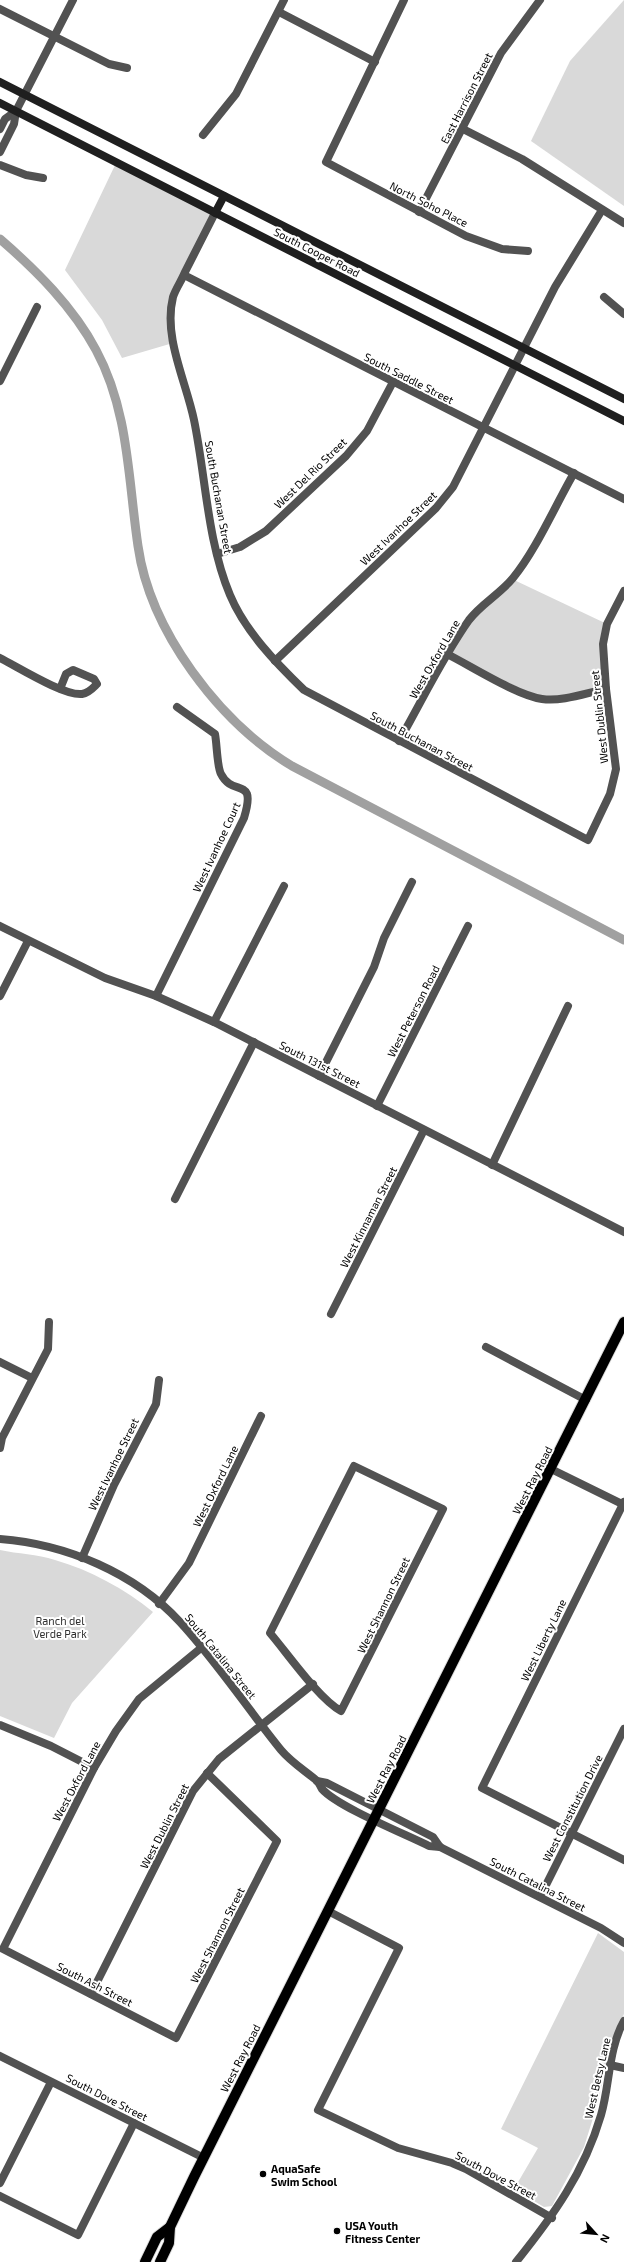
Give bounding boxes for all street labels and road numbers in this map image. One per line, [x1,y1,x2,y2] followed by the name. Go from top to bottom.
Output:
[437,50,495,146] street label: East Harrison Street
[388,179,470,229] street label: North Soho Place
[272,225,362,279] street label: South Cooper Road
[362,350,456,406] street label: South Saddle Street
[271,435,349,511] street label: West Del Rio Street
[203,440,235,554] street label: South Buchanan Street
[357,488,439,568] street label: West Ivanhoe Street
[406,617,462,701] street label: West Oxford Lane
[588,670,610,764] street label: West Dublin Street
[368,708,476,774] street label: South Buchanan Street
[189,800,243,894] street label: West Ivanhoe Court
[384,963,442,1059] street label: West Peterson Road
[277,1038,363,1090] street label: South 131st Street
[337,1164,399,1270] street label: West Kinnaman Street
[85,1416,141,1512] street label: West Ivanhoe Street
[190,1443,240,1529] street label: West Oxford Lane
[509,1444,555,1516] street label: West Ray Road
[354,1555,412,1655] street label: West Shannon Street
[518,1597,569,1683] street label: West Liberty Lane
[183,1611,259,1701] street label: South Catalina Street
[363,1733,409,1805] street label: West Ray Road
[49,1739,103,1823] street label: West Oxford Lane
[539,1752,605,1864] street label: West Constitution Drive
[137,1781,191,1871] street label: West Dublin Street
[488,1854,588,1914] street label: South Catalina Street
[187,1885,247,1985] street label: West Shannon Street
[55,1959,135,2009] street label: South Ash Street
[217,2022,263,2094] street label: West Ray Road
[581,2036,613,2120] street label: West Betsy Lane
[64,2071,150,2123] street label: South Dove Street
[453,2148,539,2202] street label: South Dove Street

